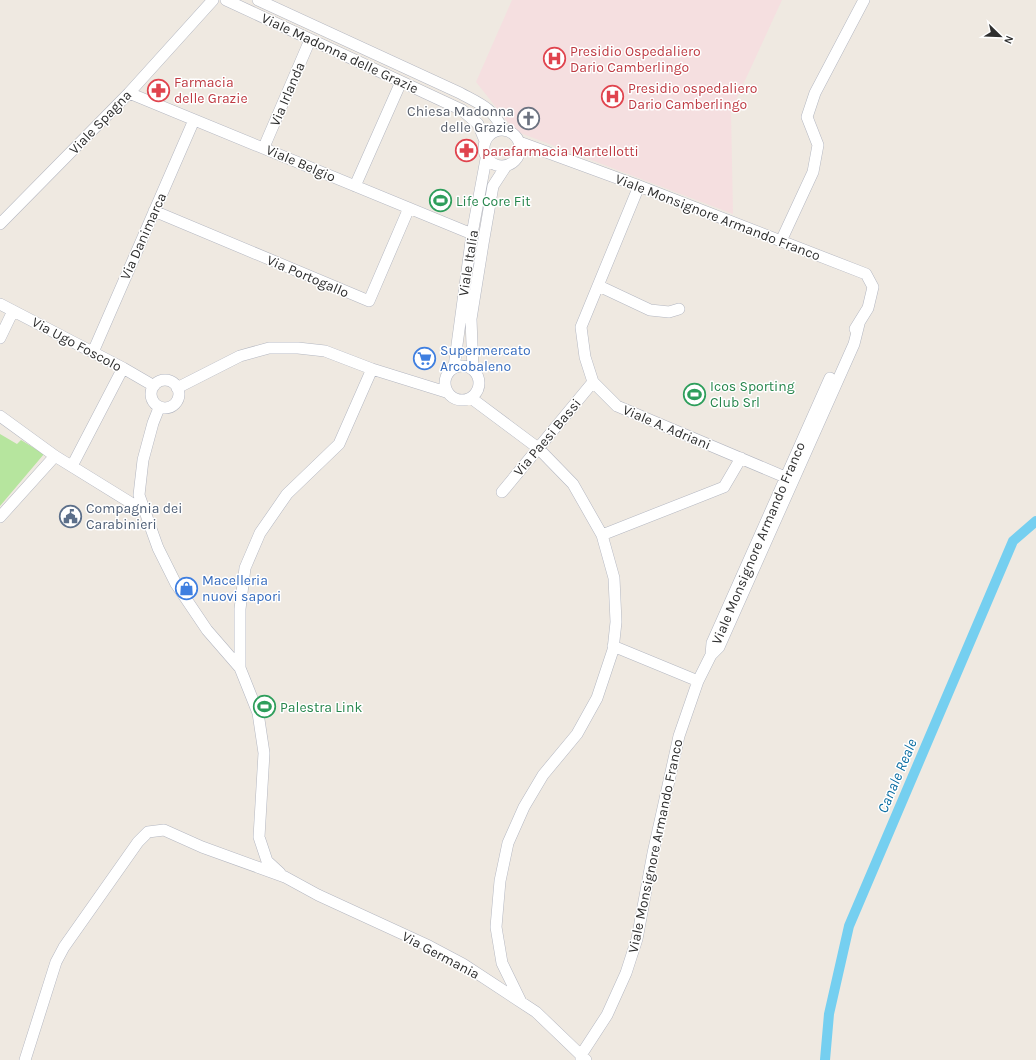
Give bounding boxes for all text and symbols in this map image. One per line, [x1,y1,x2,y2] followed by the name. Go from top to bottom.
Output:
[259,10,421,97] street label: Viale Madonna delle Grazie
[980,16,1020,56] north arrow
[1001,34,1016,46] text: N
[570,43,701,76] place label: Presidio Ospedaliero Dario Camberlingo
[542,46,568,72] hospital icon: Presidio Ospedaliero Dario Camberlingo
[266,60,309,129] street label: Via Irlanda
[174,74,248,107] place label: Farmacia delle Grazie
[145,77,171,103] pharmacy icon: Farmacia delle Grazie
[628,80,757,113] place label: Presidio ospedaliero Dario Camberlingo
[600,83,626,109] hospital icon: Presidio ospedaliero Dario Camberlingo
[66,87,135,158] street label: Viale Spagna
[407,103,514,136] place label: Chiesa Madonna delle Grazie
[516,106,542,132] church icon: Chiesa Madonna delle Grazie
[454,138,480,164] pharmacy icon: parafarmacia Martellotti
[264,141,338,186] street label: Viale Belgio
[482,143,639,160] place label: parafarmacia Martellotti
[613,170,823,265] street label: Viale Monsignore Armando Franco
[427,188,453,214] sports icon: Life Core Fit
[117,190,170,282] street label: Via Danimarca
[456,193,531,210] place label: Life Core Fit
[455,229,482,297] street label: Viale Italia
[264,252,351,301] street label: Via Portogallo
[29,314,125,375] street label: Via Ugo Foscolo
[440,342,531,375] place label: Supermercato Arcobaleno
[411,345,437,371] supermarket icon: Supermercato Arcobaleno
[710,378,795,411] place label: Icos Sporting Club Srl
[681,381,707,407] sports icon: Icos Sporting Club Srl
[510,395,585,480] street label: Via Paesi Bassi
[620,401,713,454] street label: Viale A. Adriani
[708,439,809,647] street label: Viale Monsignore Armando Franco
[86,500,182,533] place label: Compagnia dei Carabinieri
[58,503,84,529] public building icon: Compagnia dei Carabinieri
[202,572,281,605] place label: Macelleria nuovi sapori
[174,575,200,601] shop icon: Macelleria nuovi sapori
[252,694,278,720] sports icon: Palestra Link
[280,699,362,716] place label: Palestra Link
[873,736,921,816] water label: Canale Reale
[624,738,686,955] street label: Viale Monsignore Armando Franco
[399,928,482,983] street label: Via Germania

